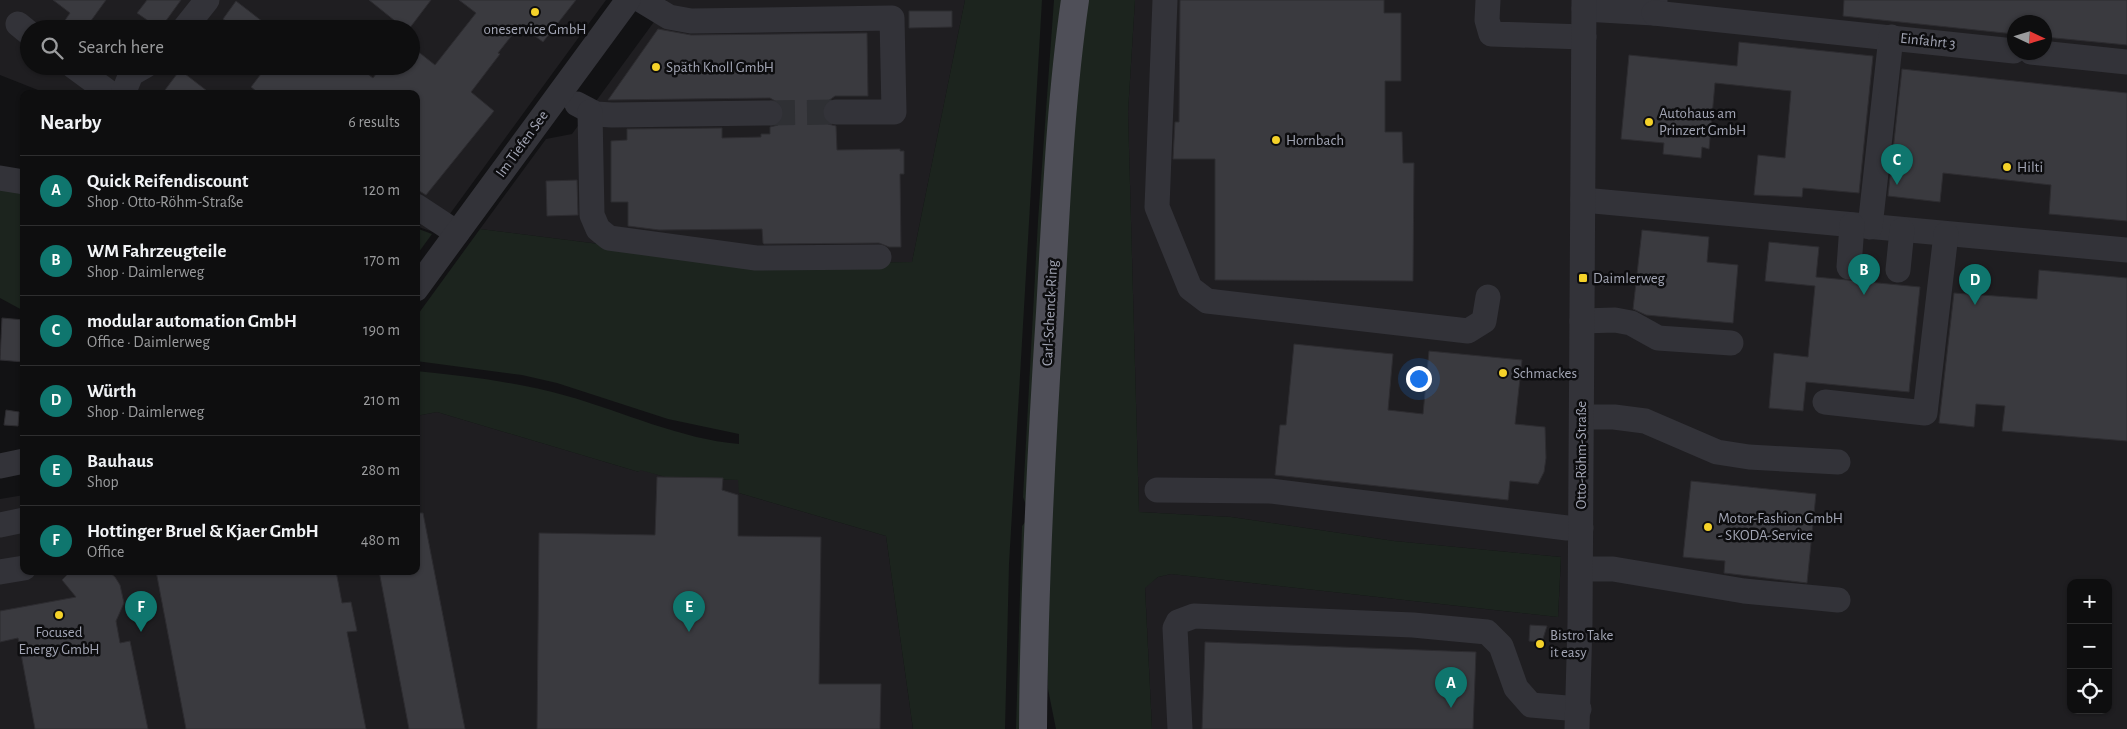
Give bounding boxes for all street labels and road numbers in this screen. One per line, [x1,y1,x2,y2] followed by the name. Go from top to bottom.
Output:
[1900,31,1956,51] street label: Einfahrt 3
[493,108,551,180] street label: Im Tiefen See
[1040,259,1060,366] street label: Carl-Schenck-Ring
[1574,401,1589,509] street label: Otto-Röhm-Straße

